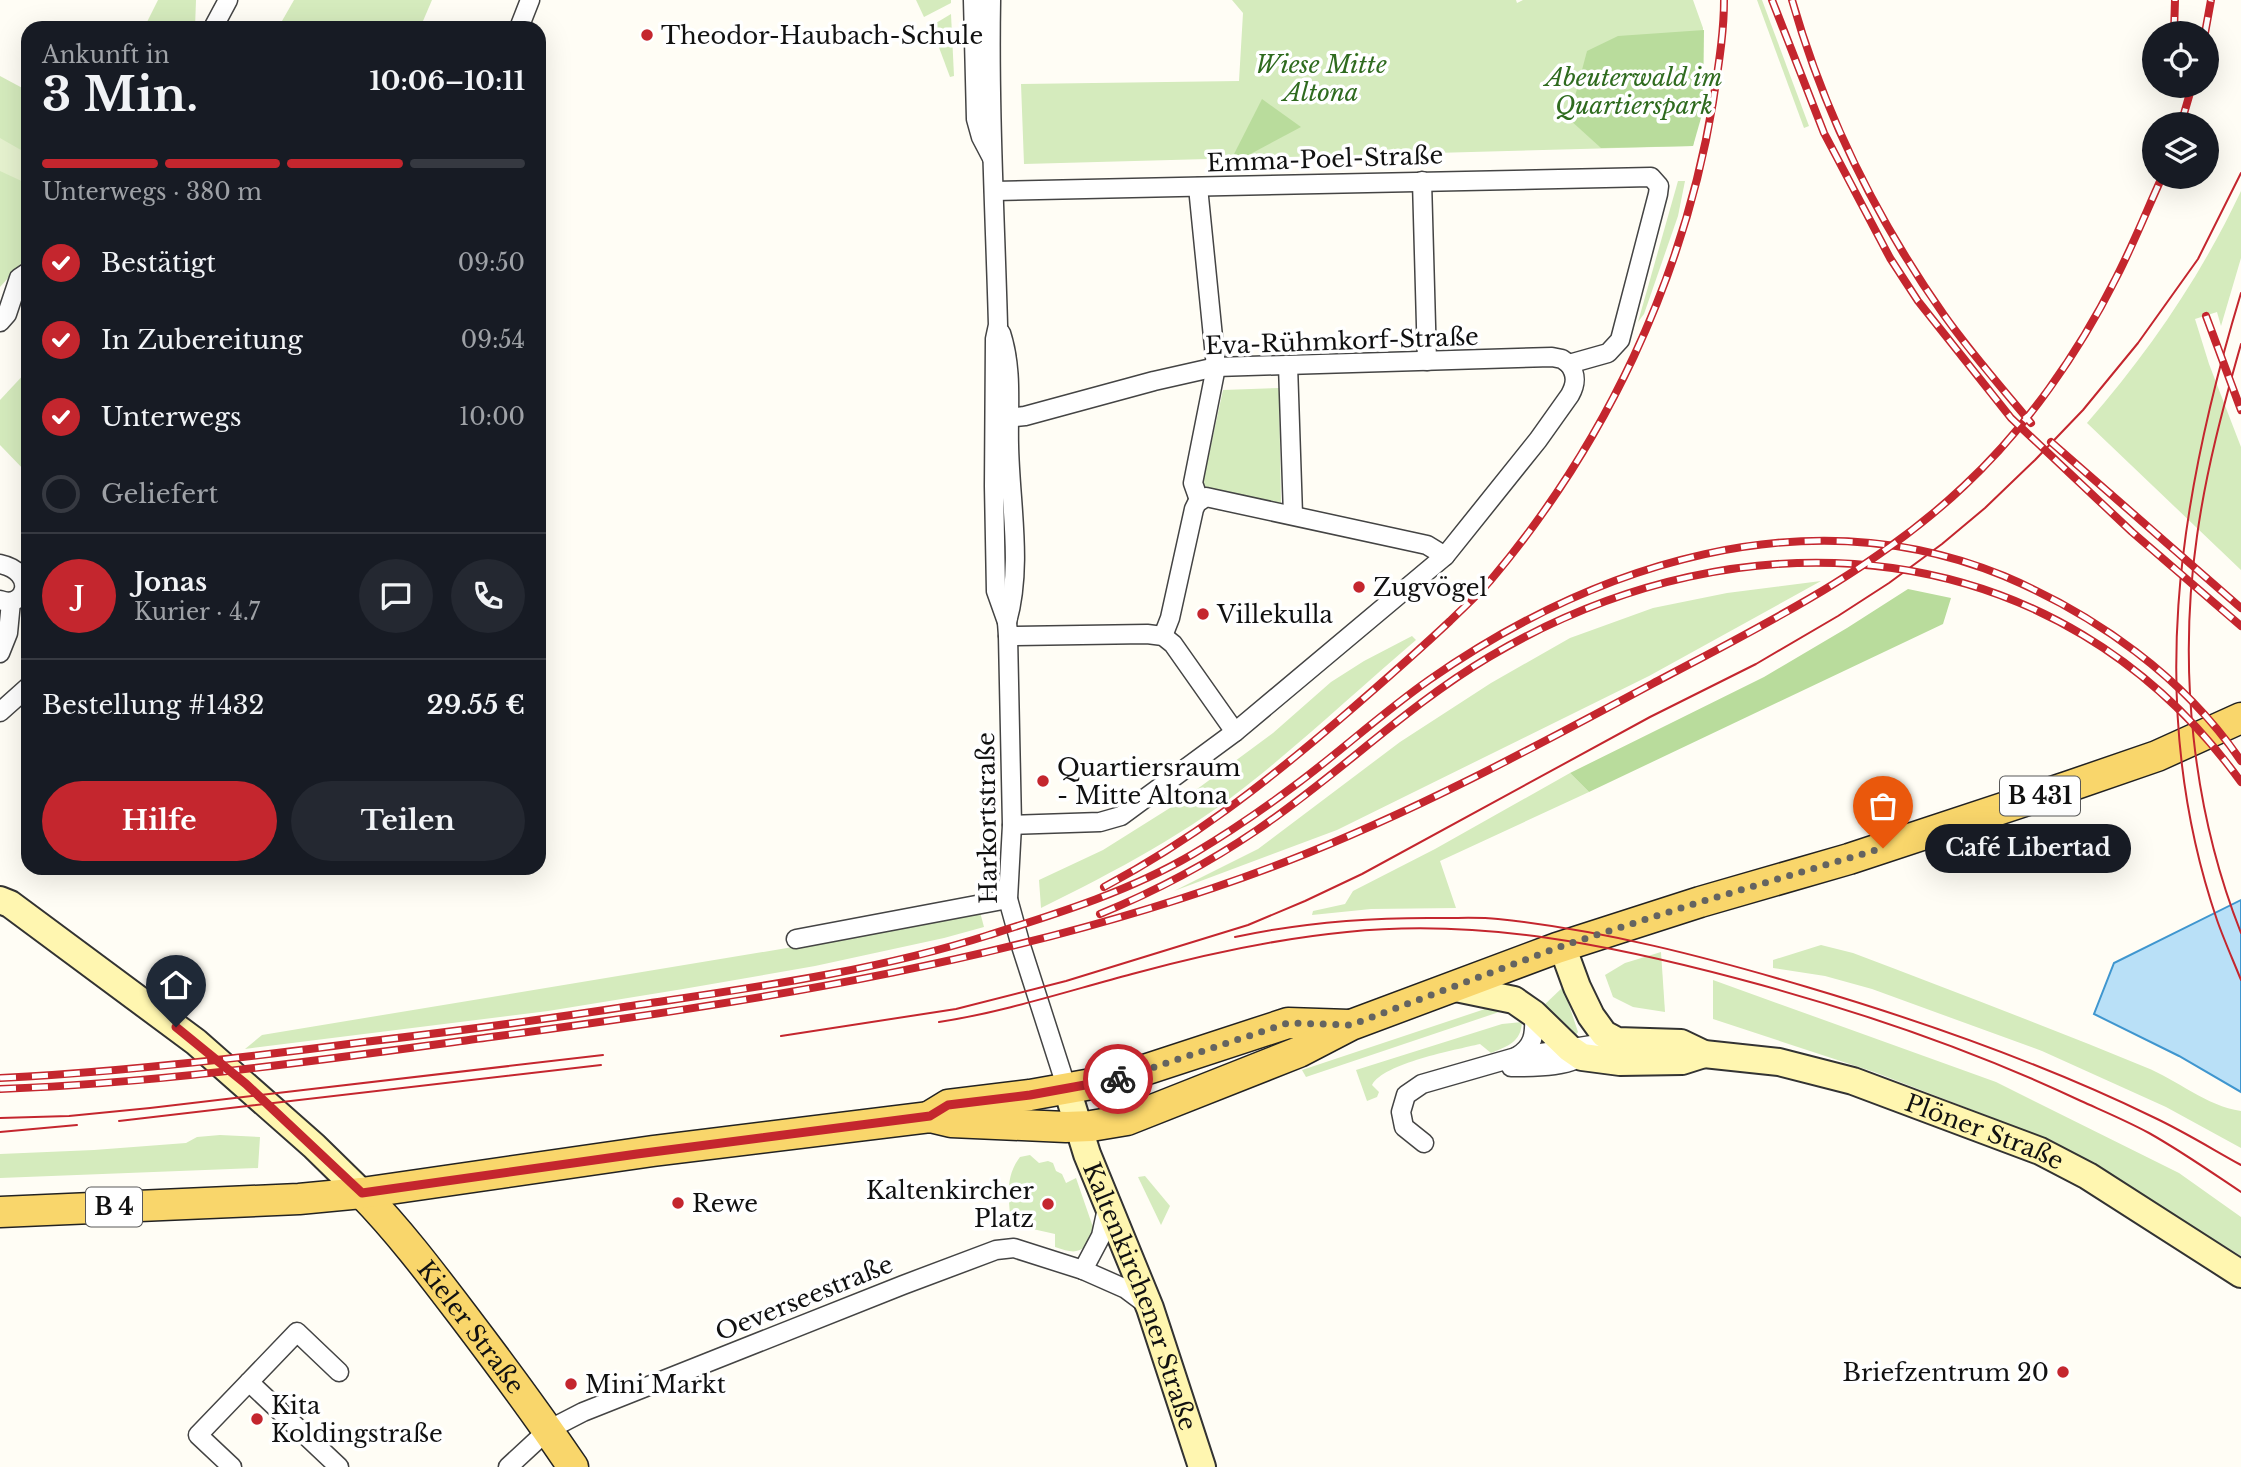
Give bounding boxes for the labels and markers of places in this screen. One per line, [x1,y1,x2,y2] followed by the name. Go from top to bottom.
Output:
[661,21,983,50] place label: Theodor-Haubach-Schule
[639,27,655,43] marker: Theodor-Haubach-Schule
[1373,573,1488,602] place label: Zugvögel
[1351,579,1367,595] marker: Zugvögel
[1216,600,1334,629] place label: Villekulla
[1195,606,1211,622] marker: Villekulla
[1057,753,1241,810] place label: Quartiersraum - Mitte Altona
[1035,773,1051,789] marker: Quartiersraum - Mitte Altona
[1853,776,1913,848] pin
[1925,824,2132,872] callout: Café Libertad
[146,955,206,1027] pin
[866,1176,1035,1233] place label: Kaltenkircher Platz
[692,1189,758,1218] place label: Rewe
[670,1195,686,1211] marker: Rewe
[1040,1196,1056,1212] marker: Kaltenkircher Platz
[1843,1358,2049,1387] place label: Briefzentrum 20
[2055,1364,2071,1380] marker: Briefzentrum 20
[585,1370,726,1399] place label: Mini Markt
[563,1376,579,1392] marker: Mini Markt
[271,1391,443,1448] place label: Kita Koldingstraße
[249,1411,265,1427] marker: Kita Koldingstraße

